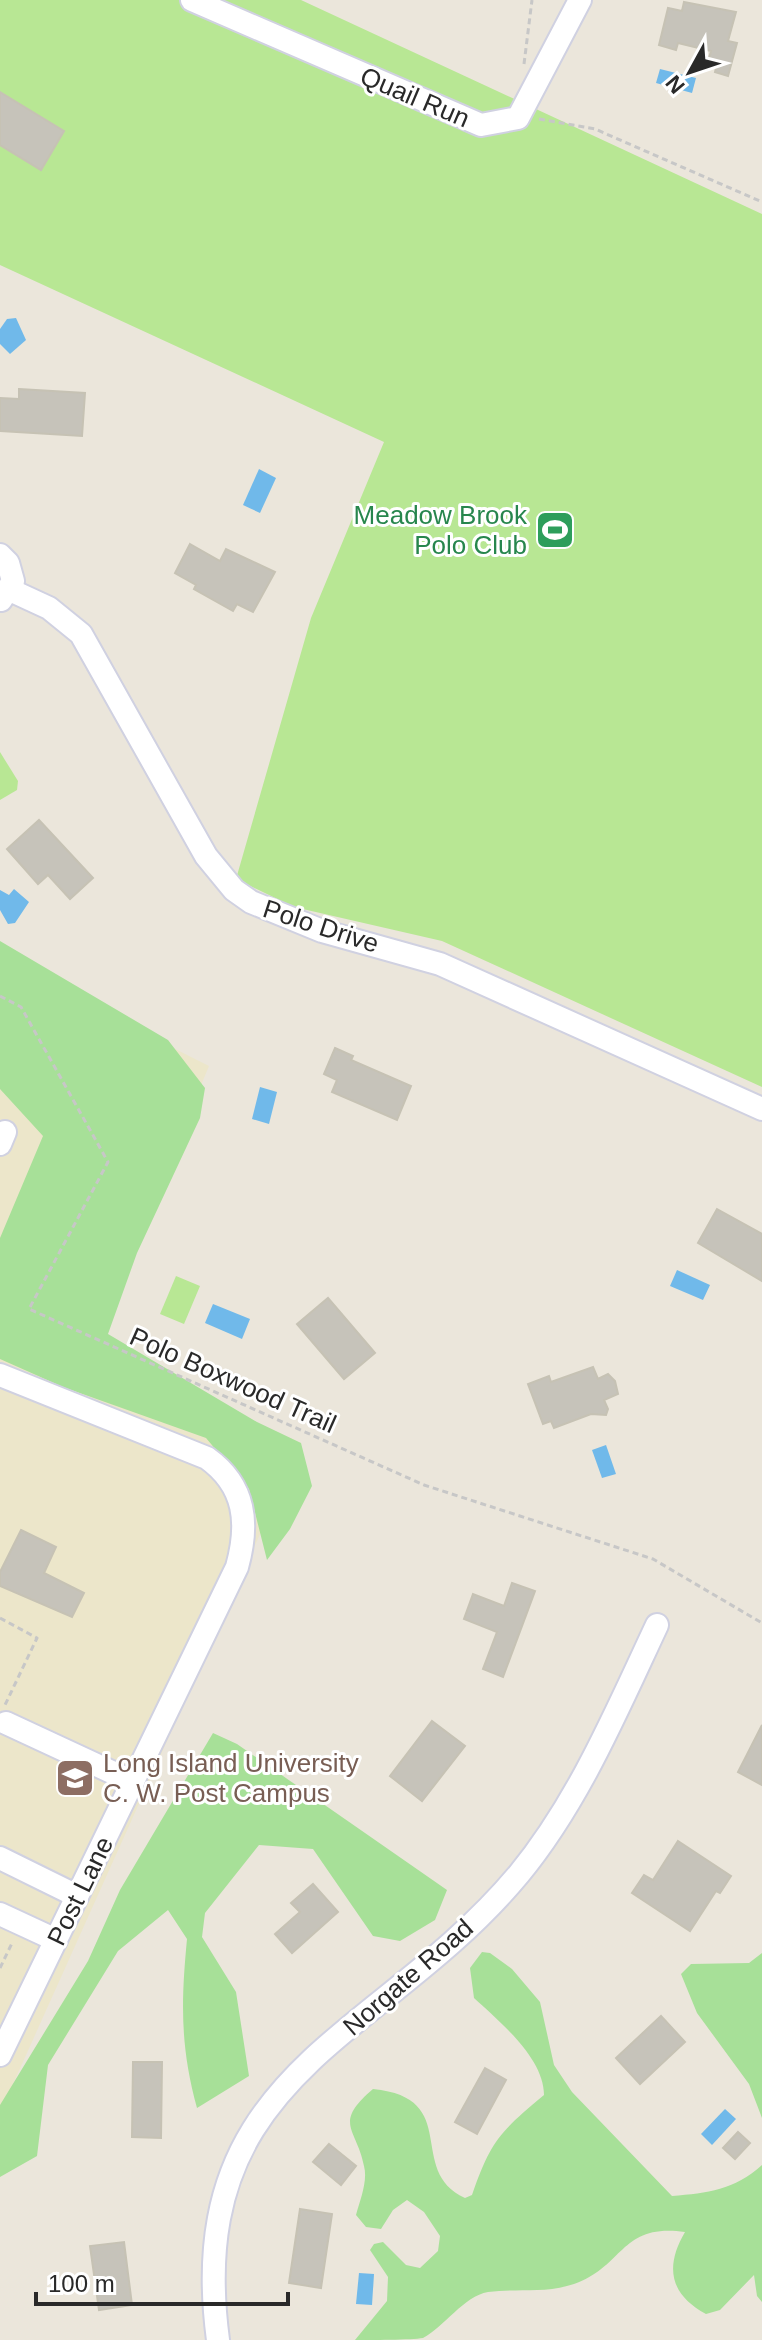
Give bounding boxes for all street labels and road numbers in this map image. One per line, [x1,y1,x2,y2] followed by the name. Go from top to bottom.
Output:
[356,61,474,133] street label: Quail Run
[259,893,383,959] street label: Polo Drive
[125,1321,341,1439] street label: Polo Boxwood Trail
[41,1832,119,1950] street label: Post Lane
[337,1913,479,2041] street label: Norgate Road

